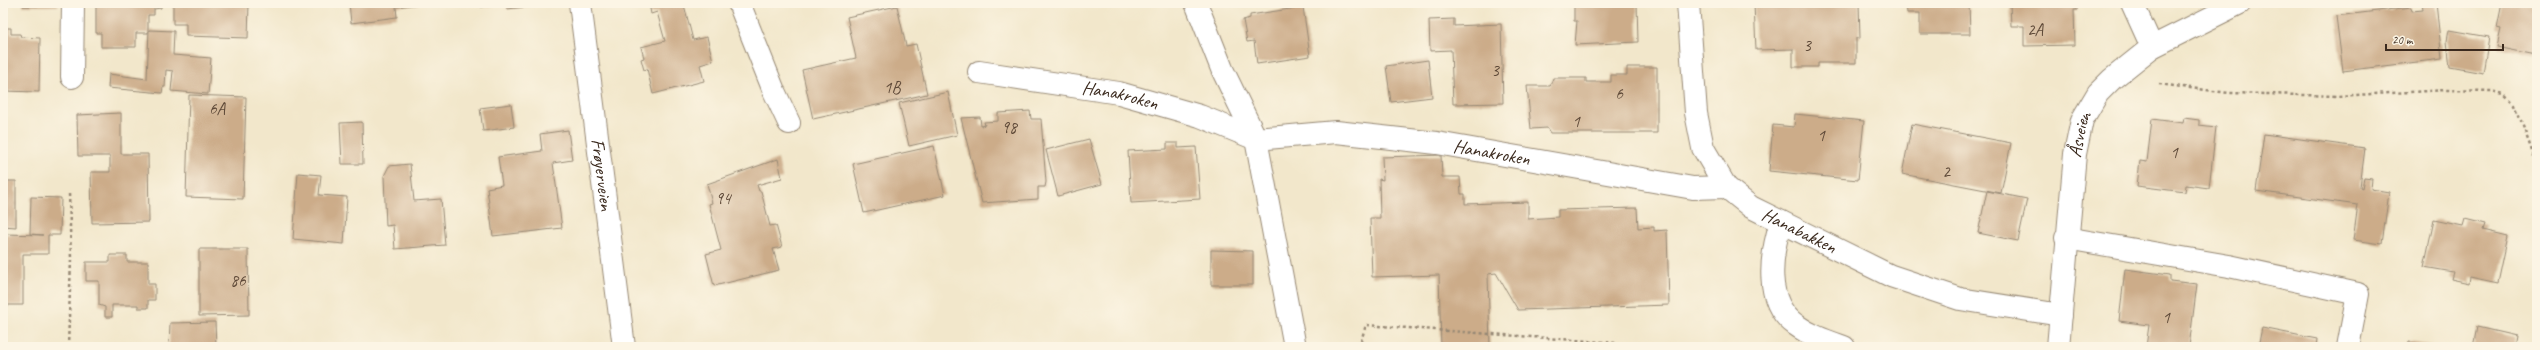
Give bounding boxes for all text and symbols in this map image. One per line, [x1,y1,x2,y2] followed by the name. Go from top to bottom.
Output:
[2027,19,2045,40] house number: 2A
[2386,26,2503,52] scale bar
[2392,32,2414,48] text: 20 m
[1803,35,1812,56] house number: 3
[1491,60,1500,81] house number: 3
[1080,76,1161,116] street label: Hanakroken
[884,77,901,98] house number: 1B
[1615,83,1624,104] house number: 6
[209,98,227,119] house number: 6A
[2063,105,2098,160] street label: Åsveien
[1572,111,1581,132] house number: 1
[1001,117,1019,138] house number: 98
[1817,125,1826,146] house number: 1
[1451,134,1532,171] street label: Hanakroken
[585,137,619,213] street label: Frøyerveien
[2170,142,2179,163] house number: 1
[1942,161,1951,182] house number: 2
[715,188,733,209] house number: 94
[1758,202,1841,259] street label: Hanabakken
[230,270,247,291] house number: 86
[2162,307,2171,328] house number: 1

